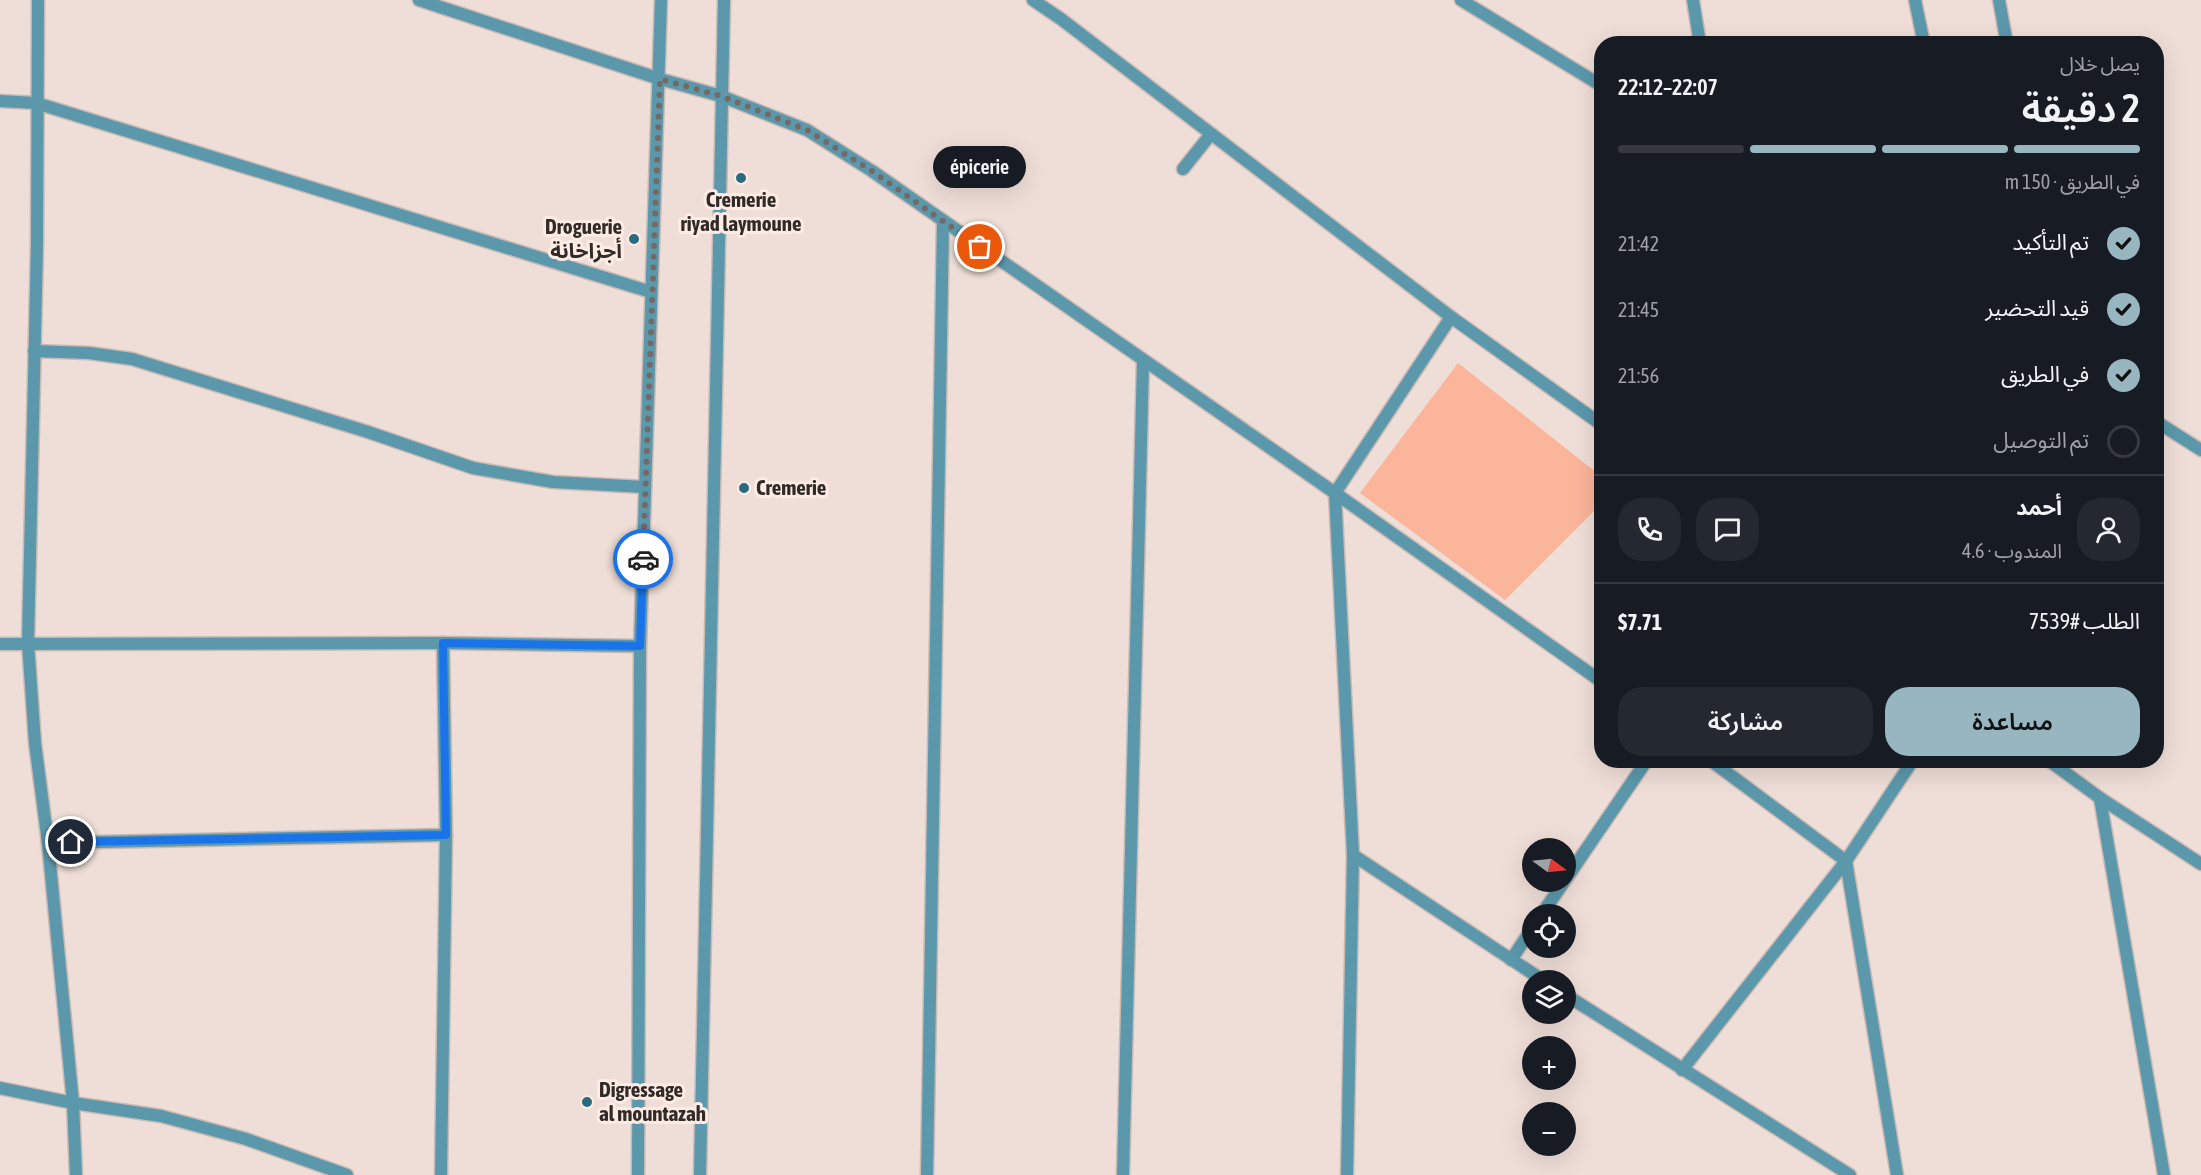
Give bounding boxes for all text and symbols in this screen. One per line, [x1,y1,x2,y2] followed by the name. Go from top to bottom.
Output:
[2060,52,2140,75] text: يصل خلال
[1618,74,1718,100] text: 22:07–22:12
[2022,86,2140,130] text: 2 دقيقة
[934,145,1026,187] callout: épicerie
[950,155,1009,178] text: épicerie
[2005,170,2140,193] text: في الطريق · 150 m
[734,171,748,185] marker: Cremerie riyad laymoune
[681,187,801,235] place label: Cremerie riyad laymoune
[545,214,622,263] place label: Droguerie أجزاخانة
[954,221,1005,272] pin
[2107,227,2140,260] icon: check
[2013,229,2089,255] text: تم التأكيد
[963,230,996,263] icon: bag
[627,232,641,246] marker: Droguerie أجزاخانة
[1618,232,1659,255] text: 21:42
[2107,293,2140,326] icon: check
[1985,295,2089,321] text: قيد التحضير
[1618,298,1659,321] text: 21:45
[2107,359,2140,392] icon: check
[2001,361,2089,387] text: في الطريق
[1618,364,1659,387] text: 21:56
[1993,427,2089,453] text: تم التوصيل
[756,475,826,499] place label: Cremerie
[737,481,751,495] marker: Cremerie
[2016,494,2062,520] text: أحمد
[1618,498,1681,561] button: phone
[1696,498,1759,561] button: chat
[2077,498,2140,561] button: person
[613,529,673,589] courier
[1962,539,2062,562] text: المندوب · 4.6
[627,543,660,576] icon: car
[2029,608,2140,634] text: الطلب #7539
[1618,609,1662,635] text: $7.71
[1618,687,1873,756] button: مشاركة
[1885,687,2140,756] button: مساعدة
[45,816,96,867] pin
[54,825,87,858] icon: home
[1522,838,1576,892] north arrow
[1522,838,1576,1156] map controls
[1522,904,1576,958] button: locate
[1522,970,1576,1024] button: layers
[1522,1036,1576,1090] button: +
[599,1077,706,1125] place label: Digressage al mountazah
[580,1095,594,1109] marker: Digressage al mountazah
[1522,1102,1576,1156] button: −

